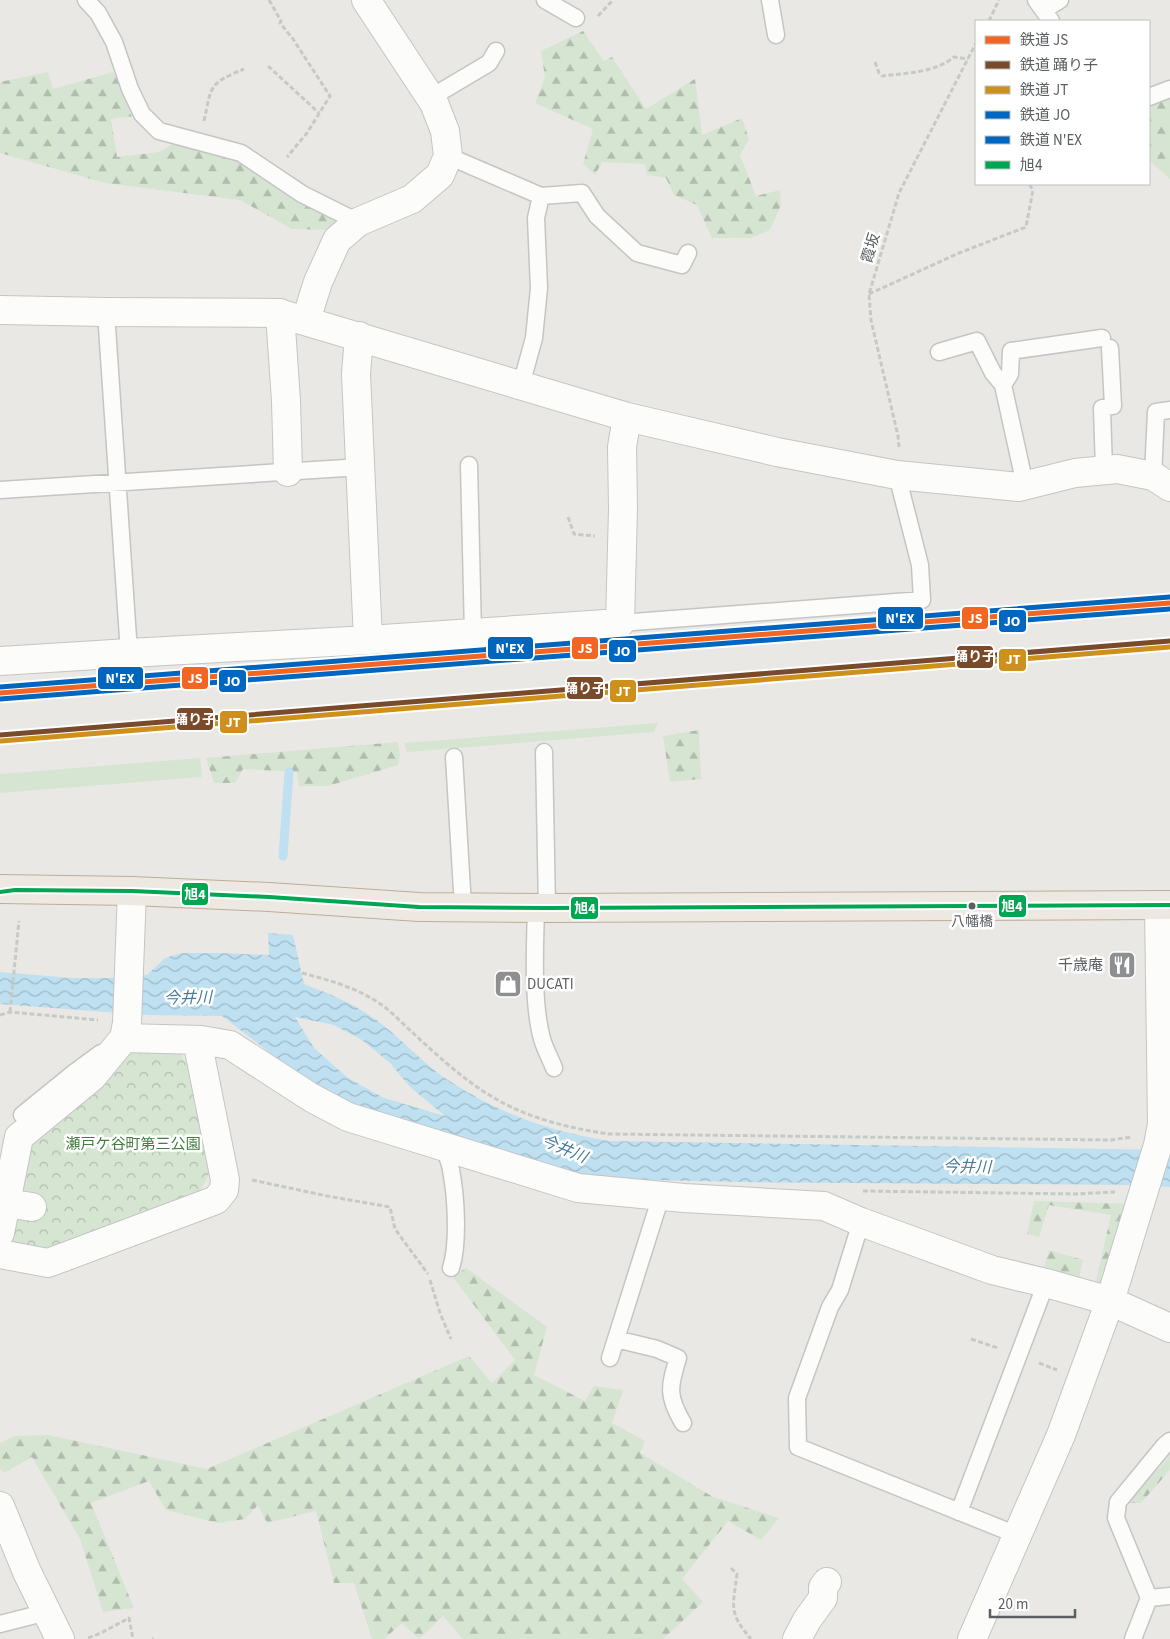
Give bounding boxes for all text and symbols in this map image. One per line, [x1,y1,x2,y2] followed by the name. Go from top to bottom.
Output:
[975,20,1150,185] legend
[1020,30,1068,51] text: 鉄道 JS
[1020,55,1098,76] text: 鉄道 踊り子
[1020,80,1068,101] text: 鉄道 JT
[1020,105,1070,126] text: 鉄道 JO
[1020,130,1082,151] text: 鉄道 N'EX
[1020,155,1043,176] text: 旭4
[857,231,885,265] street label: 霞坂
[877,606,924,630] line badge: N'EX
[961,606,989,630] line badge: JS
[885,609,915,629] text: N'EX
[968,609,983,629] text: JS
[998,609,1027,633] line badge: JO
[1004,612,1020,632] text: JO
[487,636,534,660] line badge: N'EX
[571,636,599,660] line badge: JS
[495,639,525,659] text: N'EX
[578,639,593,659] text: JS
[608,639,637,663] line badge: JO
[614,642,630,662] text: JO
[956,645,994,669] line badge: 踊り子
[954,647,996,667] text: 踊り子
[998,648,1027,672] line badge: JT
[1006,650,1021,670] text: JT
[97,666,144,690] line badge: N'EX
[181,666,209,690] line badge: JS
[105,669,135,689] text: N'EX
[188,669,203,689] text: JS
[218,669,247,693] line badge: JO
[224,672,240,692] text: JO
[566,676,604,700] line badge: 踊り子
[564,679,606,699] text: 踊り子
[609,679,637,703] line badge: JT
[616,682,631,702] text: JT
[176,707,214,731] line badge: 踊り子
[174,710,216,730] text: 踊り子
[219,710,248,734] line badge: JT
[226,713,241,733] text: JT
[181,882,209,906] line badge: 旭4
[184,885,206,905] text: 旭4
[998,894,1027,918] line badge: 旭4
[570,896,599,920] line badge: 旭4
[1001,897,1023,917] text: 旭4
[574,899,596,919] text: 旭4
[967,901,977,911] marker: 八幡橋
[951,912,993,932] place label: 八幡橋
[1107,950,1137,980] restaurant icon: 千歳庵
[1058,955,1103,976] place label: 千歳庵
[493,969,523,999] shop icon: DUCATI
[527,974,574,995] place label: DUCATI
[164,987,214,1009] water label: 今井川
[538,1129,592,1169] water label: 今井川
[65,1134,201,1155] park label: 瀬戸ケ谷町第三公園
[943,1156,993,1178] water label: 今井川
[990,1586,1075,1618] scale bar
[998,1594,1028,1615] text: 20 m

